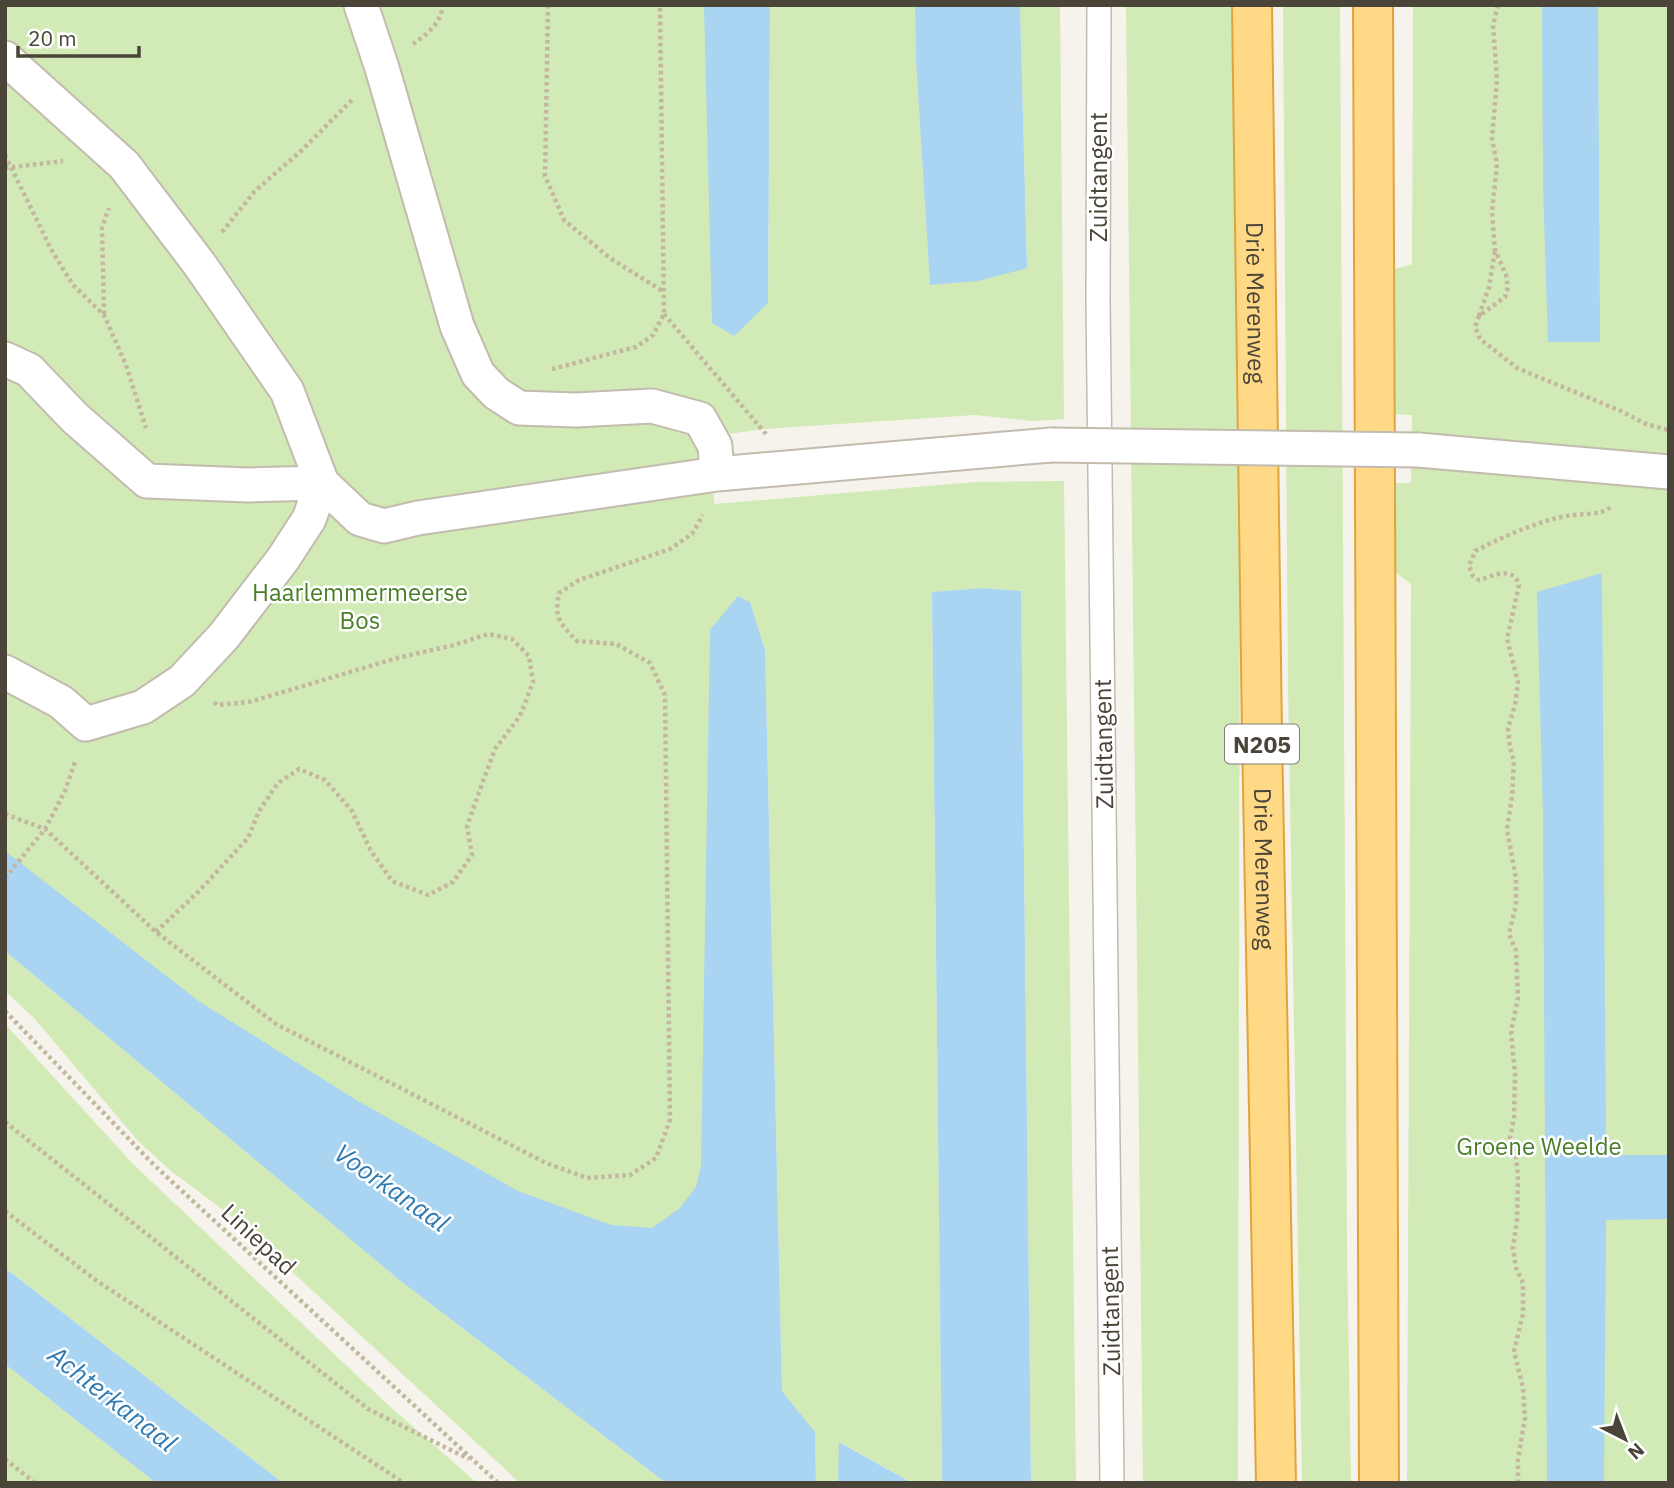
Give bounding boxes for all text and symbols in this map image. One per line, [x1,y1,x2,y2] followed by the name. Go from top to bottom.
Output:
[18,14,138,58] scale bar
[28,24,77,52] text: 20 m
[1082,112,1114,242] street label: Zuidtangent
[1239,222,1273,385] street label: Drie Merenweg
[252,576,468,636] park label: Haarlemmermeerse Bos
[1086,679,1120,809] street label: Zuidtangent
[1225,724,1299,764] road number: N205
[1247,788,1282,951] street label: Drie Merenweg
[1456,1130,1622,1162] park label: Groene Weelde
[328,1135,456,1239] water label: Voorkanaal
[215,1196,303,1282] street label: Liniepad
[1093,1246,1127,1376] street label: Zuidtangent
[41,1337,184,1459] water label: Achterkanaal
[1590,1404,1660,1474] north arrow
[1623,1438,1650,1465] text: N

